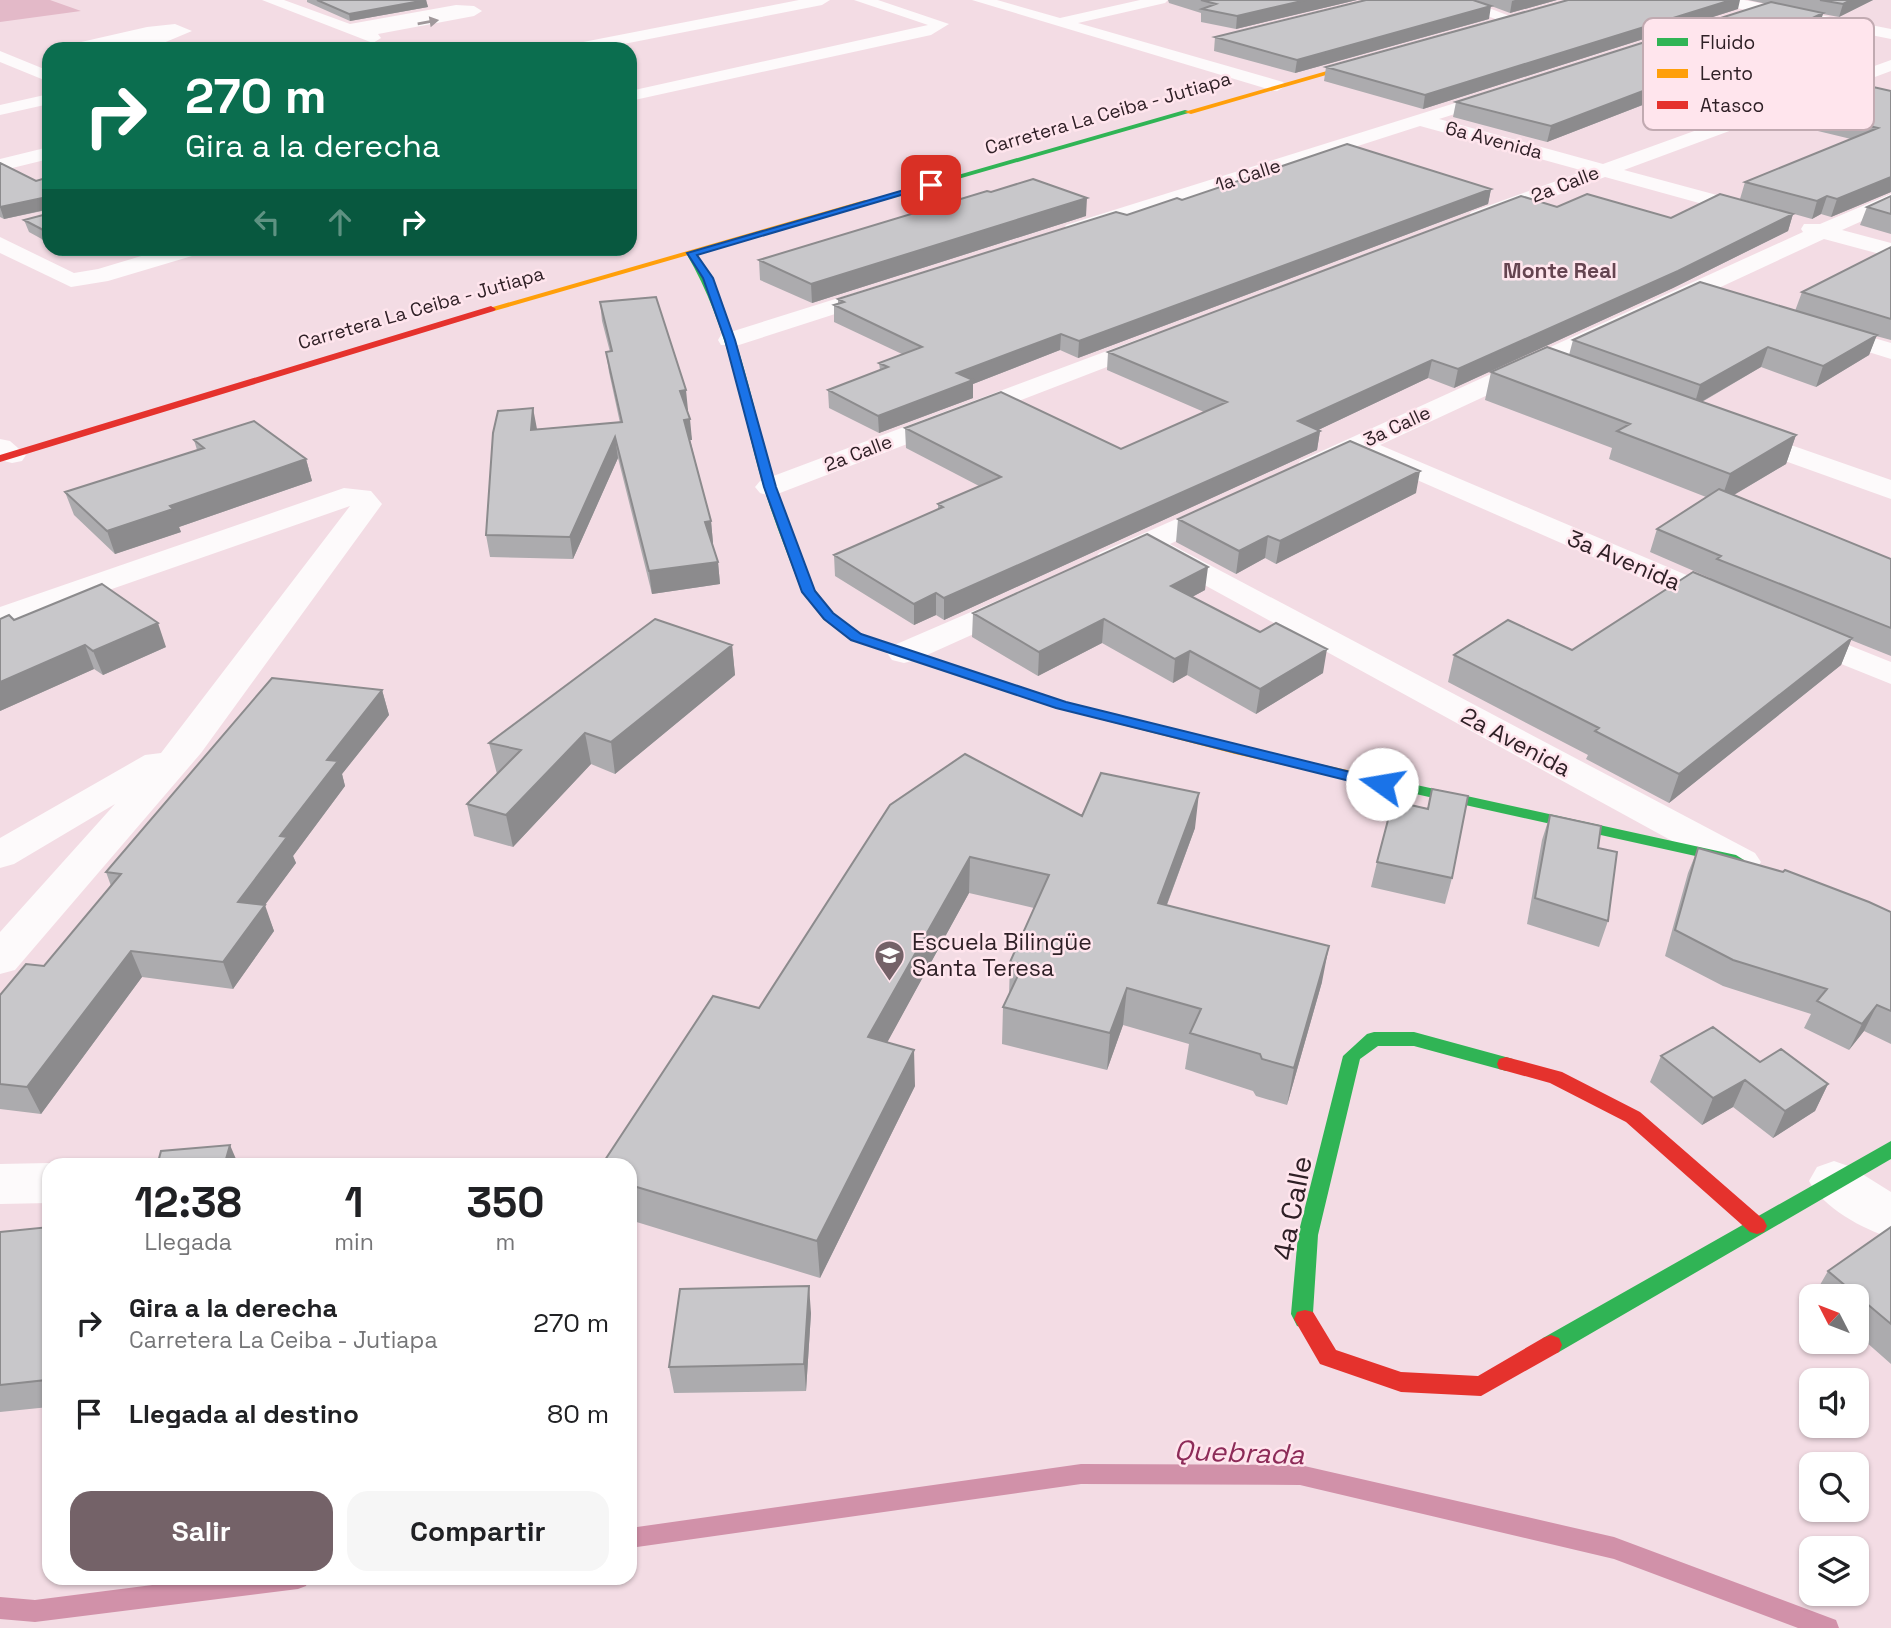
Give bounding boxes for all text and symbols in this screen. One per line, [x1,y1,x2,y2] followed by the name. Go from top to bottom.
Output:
[418,16,440,27] one-way arrow
[1643,18,1874,130] legend
[1700,30,1755,55] text: Fluido
[1700,61,1753,86] text: Lento
[185,65,327,127] text: 270 m
[982,66,1234,160] street label: Carretera La Ceiba - Jutiapa
[70,70,161,161] icon: right
[1700,93,1764,118] text: Atasco
[1443,115,1545,165] street label: 6a Avenida
[185,126,440,166] text: Gira a la derecha
[1212,153,1284,197] street label: 1a Calle
[901,155,961,215] pin
[1527,160,1603,208] street label: 2a Calle
[912,166,950,204] icon: arrive
[248,203,286,241] icon: left
[321,203,359,241] icon: ahead
[394,203,432,241] icon: right
[1503,257,1617,284] district label: Monte Real
[295,261,547,355] street label: Carretera La Ceiba - Jutiapa
[1360,400,1434,452] street label: 3a Calle
[820,429,896,477] street label: 2a Calle
[1563,523,1685,597] street label: 3a Avenida
[1456,701,1576,783] street label: 2a Avenida
[1345,747,1419,821] position arrow
[912,927,1092,983] place label: Escuela Bilingüe Santa Teresa
[872,938,906,982] school or university icon: Escuela Bilingüe Santa Teresa
[1264,1153,1320,1263] street label: 4a Calle
[135,1176,242,1229] text: 12:38
[345,1176,364,1229] text: 1
[466,1176,544,1229] text: 350
[144,1227,232,1257] text: Llegada
[334,1227,374,1257] text: min
[496,1227,515,1257] text: m
[1799,1284,1869,1354] north arrow
[1799,1284,1869,1606] map controls
[129,1291,338,1325] text: Gira a la derecha
[70,1304,108,1342] icon: right
[533,1306,609,1340] text: 270 m
[129,1325,438,1355] text: Carretera La Ceiba - Jutiapa
[1799,1368,1869,1438] button: sound
[70,1395,108,1433] icon: arrive
[129,1397,359,1431] text: Llegada al destino
[547,1397,609,1431] text: 80 m
[1173,1432,1306,1472] water label: Quebrada
[1799,1452,1869,1522] button: search
[70,1491,333,1571] button: Salir
[347,1491,609,1571] button: Compartir
[1799,1536,1869,1606] button: layers

